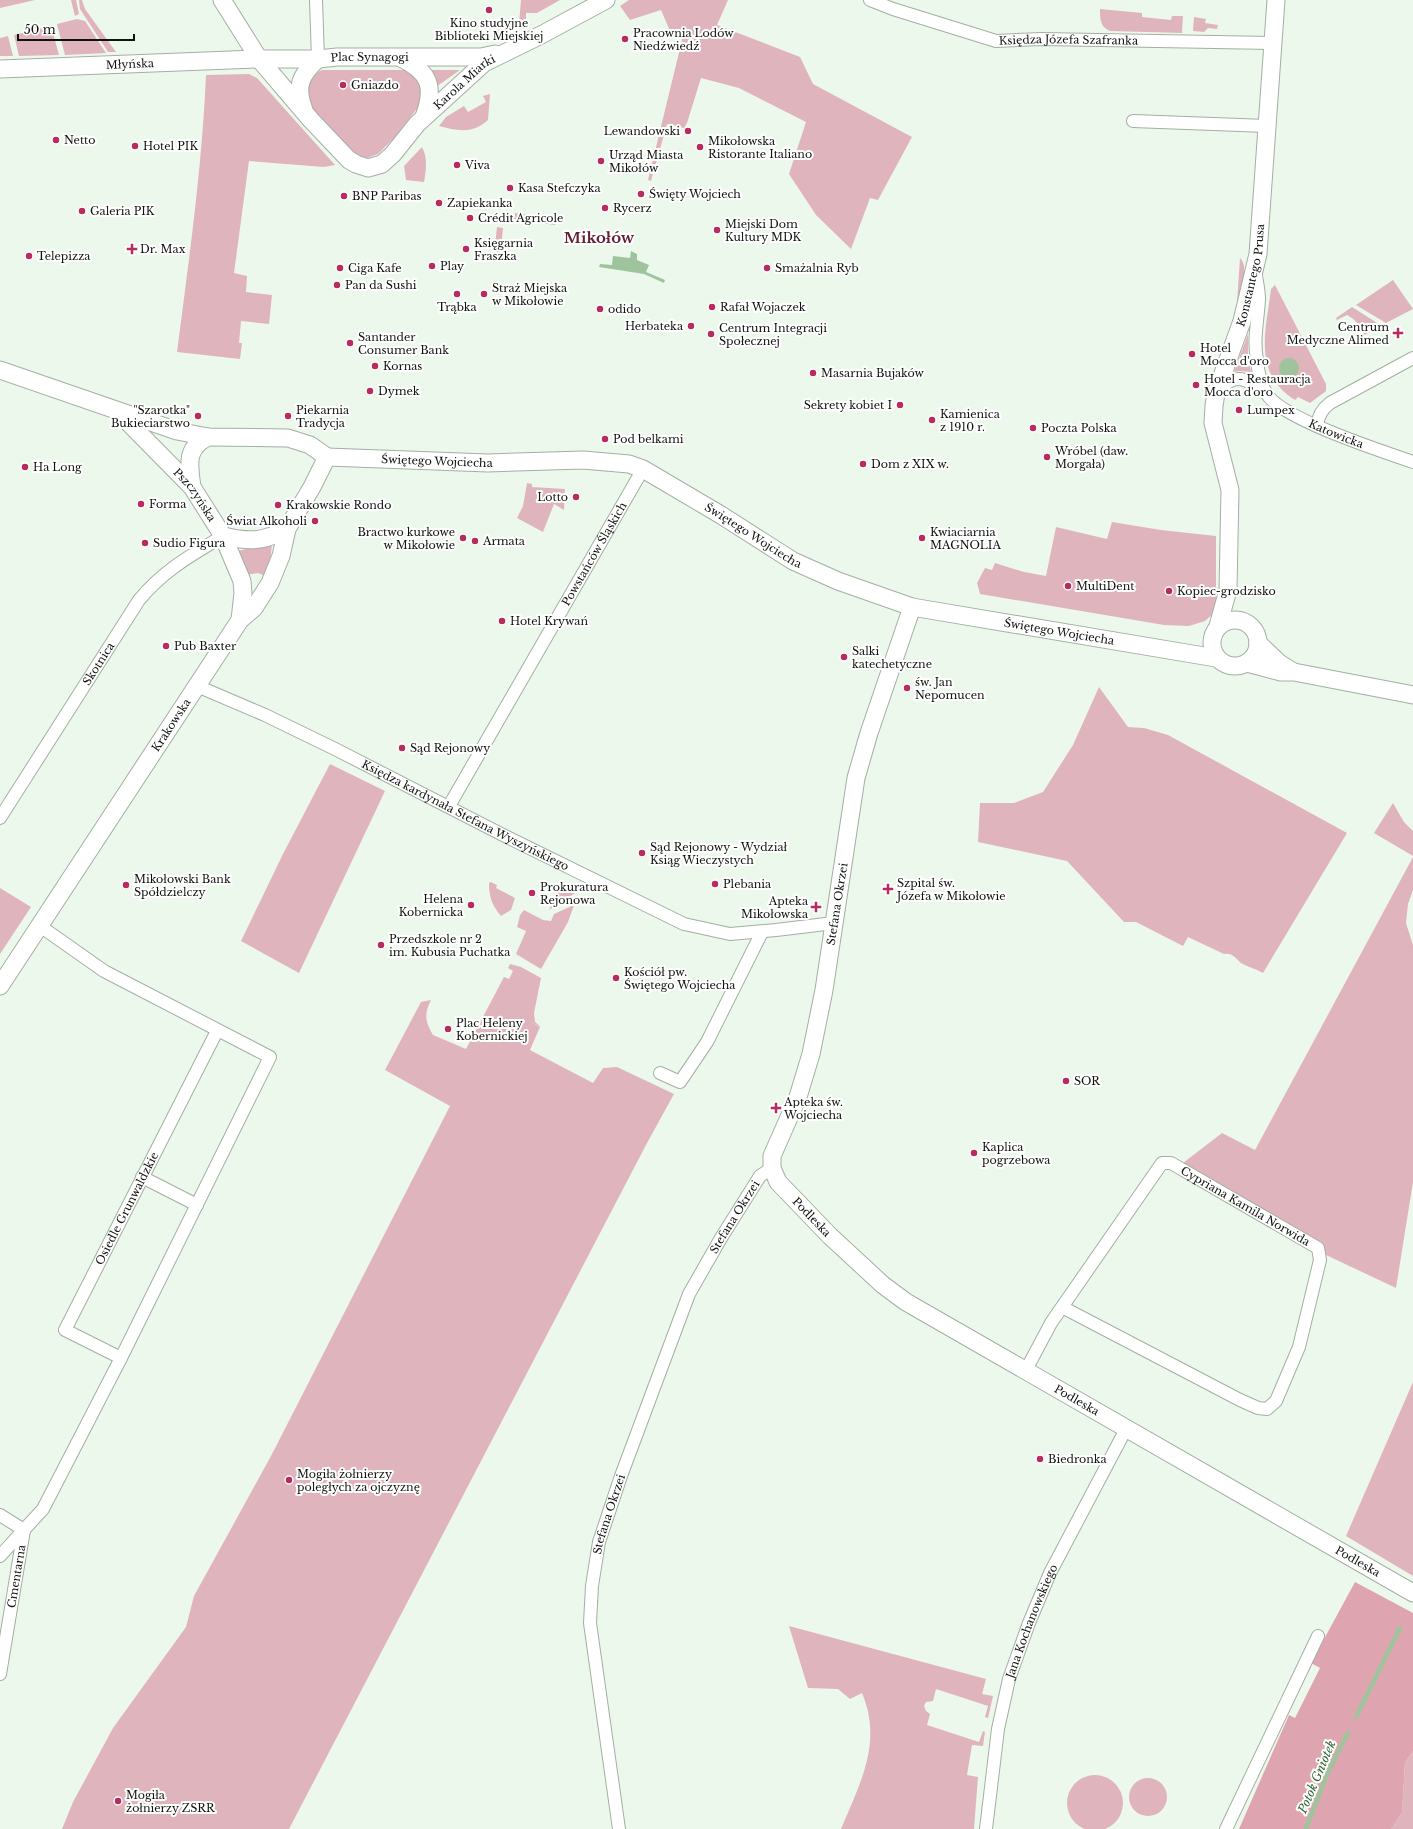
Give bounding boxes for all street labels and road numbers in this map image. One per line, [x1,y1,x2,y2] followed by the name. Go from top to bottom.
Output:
[998,32,1139,48] street label: Księdza Józefa Szafranka
[330,50,409,65] street label: Plac Synagogi
[431,52,498,113] street label: Karola Miarki
[106,56,155,72] street label: Młyńska
[1234,223,1267,329] street label: Konstantego Prusa
[1307,416,1366,451] street label: Katowicka
[381,452,494,470] street label: Świętego Wojciecha
[170,465,219,525] street label: Pszczyńska
[559,499,630,608] street label: Powstańców Śląskich
[702,500,804,571] street label: Świętego Wojciecha
[1003,616,1116,648] street label: Świętego Wojciecha
[80,639,118,688] street label: Skotnica
[149,695,194,754] street label: Krakowska
[359,757,571,873] street label: Księdza kardynała Stefana Wyszyńskiego
[824,862,850,946] street label: Stefana Okrzei
[92,1150,161,1267] street label: Osiedle Grunwaldzkie
[1178,1163,1313,1249] street label: Cypriana Kamila Norwida
[707,1178,763,1256] street label: Stefana Okrzei
[790,1194,835,1240] street label: Podleska
[1052,1382,1103,1419] street label: Podleska
[590,1472,628,1555] street label: Stefana Okrzei
[4,1543,29,1609] street label: Cmentarna
[1333,1543,1384,1580] street label: Podleska
[1002,1562,1060,1682] street label: Jana Kochanowskiego

